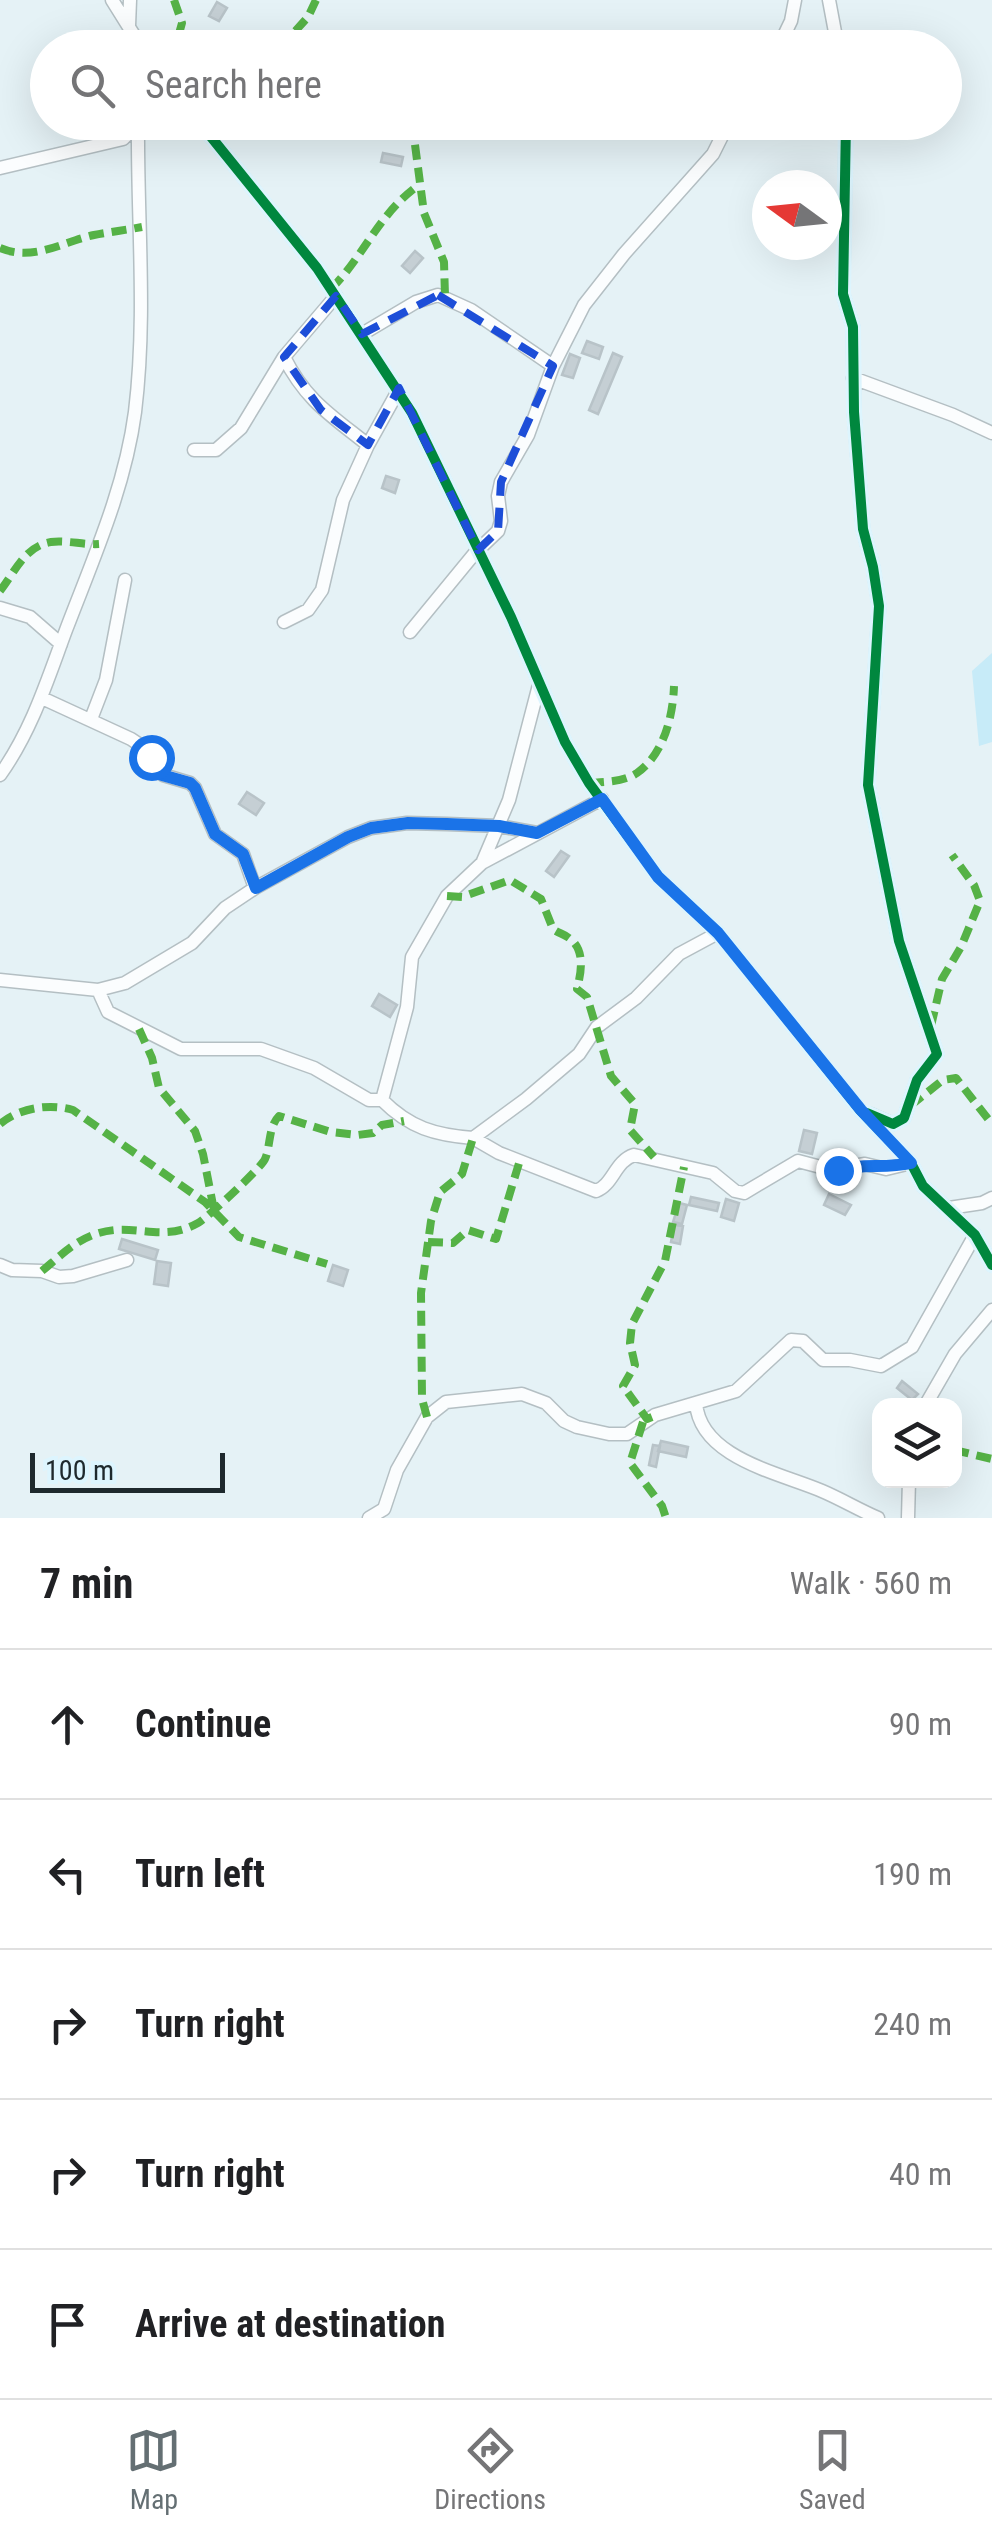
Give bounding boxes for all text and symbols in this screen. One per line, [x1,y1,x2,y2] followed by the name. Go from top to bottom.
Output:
[30,30,962,140] search box
[65,58,120,113] icon: search
[145,63,322,107] text: Search here
[752,170,842,260] north arrow
[129,735,175,781] route start
[816,1148,862,1194] route end
[872,1398,962,1488] map controls
[872,1398,962,1488] button: layers
[30,1448,225,1492] scale bar
[45,1454,114,1487] text: 100 m
[40,1559,133,1608] text: 7 min
[790,1564,952,1602] text: Walk · 560 m
[40,1697,95,1752] icon: ahead
[135,1702,271,1746] text: Continue
[889,1705,952,1743] text: 90 m
[40,1847,95,1902] icon: left
[135,1852,265,1896] text: Turn left
[873,1855,952,1893] text: 190 m
[40,1997,95,2052] icon: right
[135,2002,285,2046] text: Turn right
[873,2005,952,2043] text: 240 m
[40,2147,95,2202] icon: right
[135,2152,285,2196] text: Turn right
[889,2155,952,2193] text: 40 m
[40,2297,95,2352] icon: arrive
[135,2302,445,2346] text: Arrive at destination
[126,2423,181,2516] tab: Map
[434,2423,546,2516] tab: Directions
[799,2423,866,2516] tab: Saved

